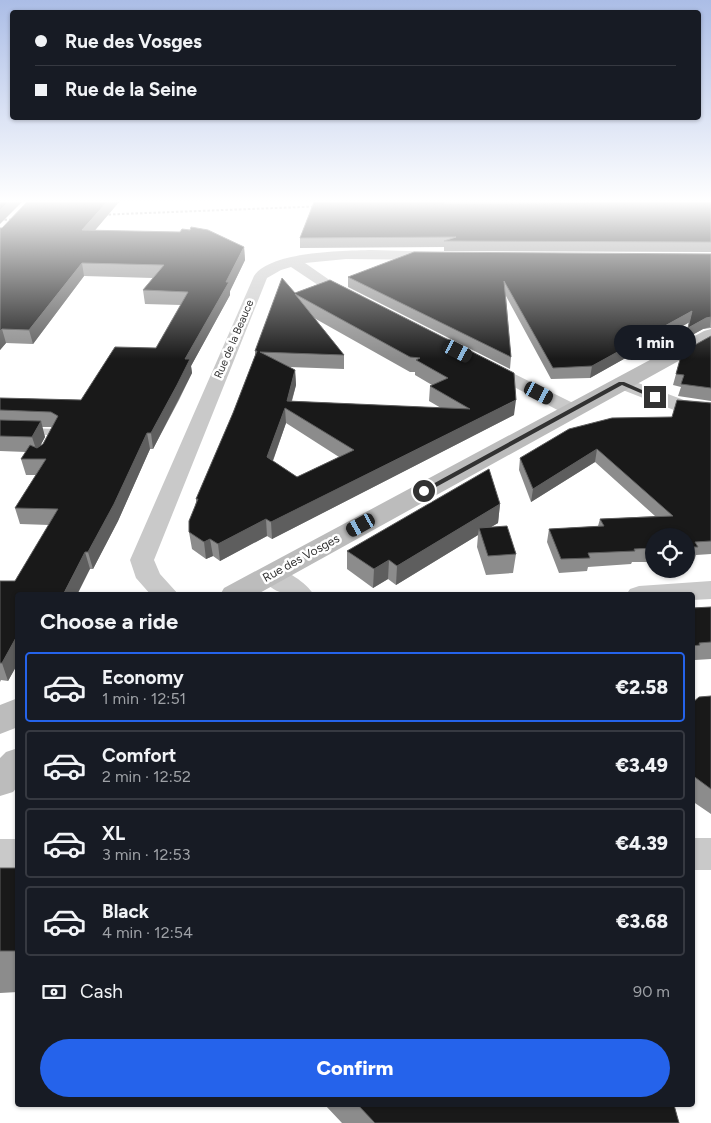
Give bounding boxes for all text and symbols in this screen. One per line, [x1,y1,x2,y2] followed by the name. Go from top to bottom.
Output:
[65,30,202,53] text: Rue des Vosges
[65,78,197,101] text: Rue de la Seine
[212,298,256,380] street label: Rue de la Beauce
[614,324,696,360] callout: 1 min
[636,333,674,352] text: 1 min
[441,338,474,364] car
[522,380,555,406] car
[644,386,666,408] route end
[413,480,435,502] route start
[344,511,377,539] car
[645,528,695,578] map controls
[645,528,695,578] button: locate
[260,531,342,585] street label: Rue des Vosges
[40,608,178,635] text: Choose a ride
[42,665,87,710] icon: car
[102,666,184,689] text: Economy
[616,676,668,699] text: €2.58
[102,689,186,708] text: 1 min · 12:51
[42,743,87,788] icon: car
[102,744,177,767] text: Comfort
[616,754,668,777] text: €3.49
[102,767,191,786] text: 2 min · 12:52
[42,821,87,866] icon: car
[102,822,125,845] text: XL
[616,832,668,855] text: €4.39
[102,845,190,864] text: 3 min · 12:53
[42,899,87,944] icon: car
[102,900,149,923] text: Black
[616,910,668,933] text: €3.68
[102,923,193,942] text: 4 min · 12:54
[40,978,68,1006] icon: cash
[80,980,123,1003] text: Cash
[633,982,670,1001] text: 90 m
[40,1039,670,1097] button: Confirm

